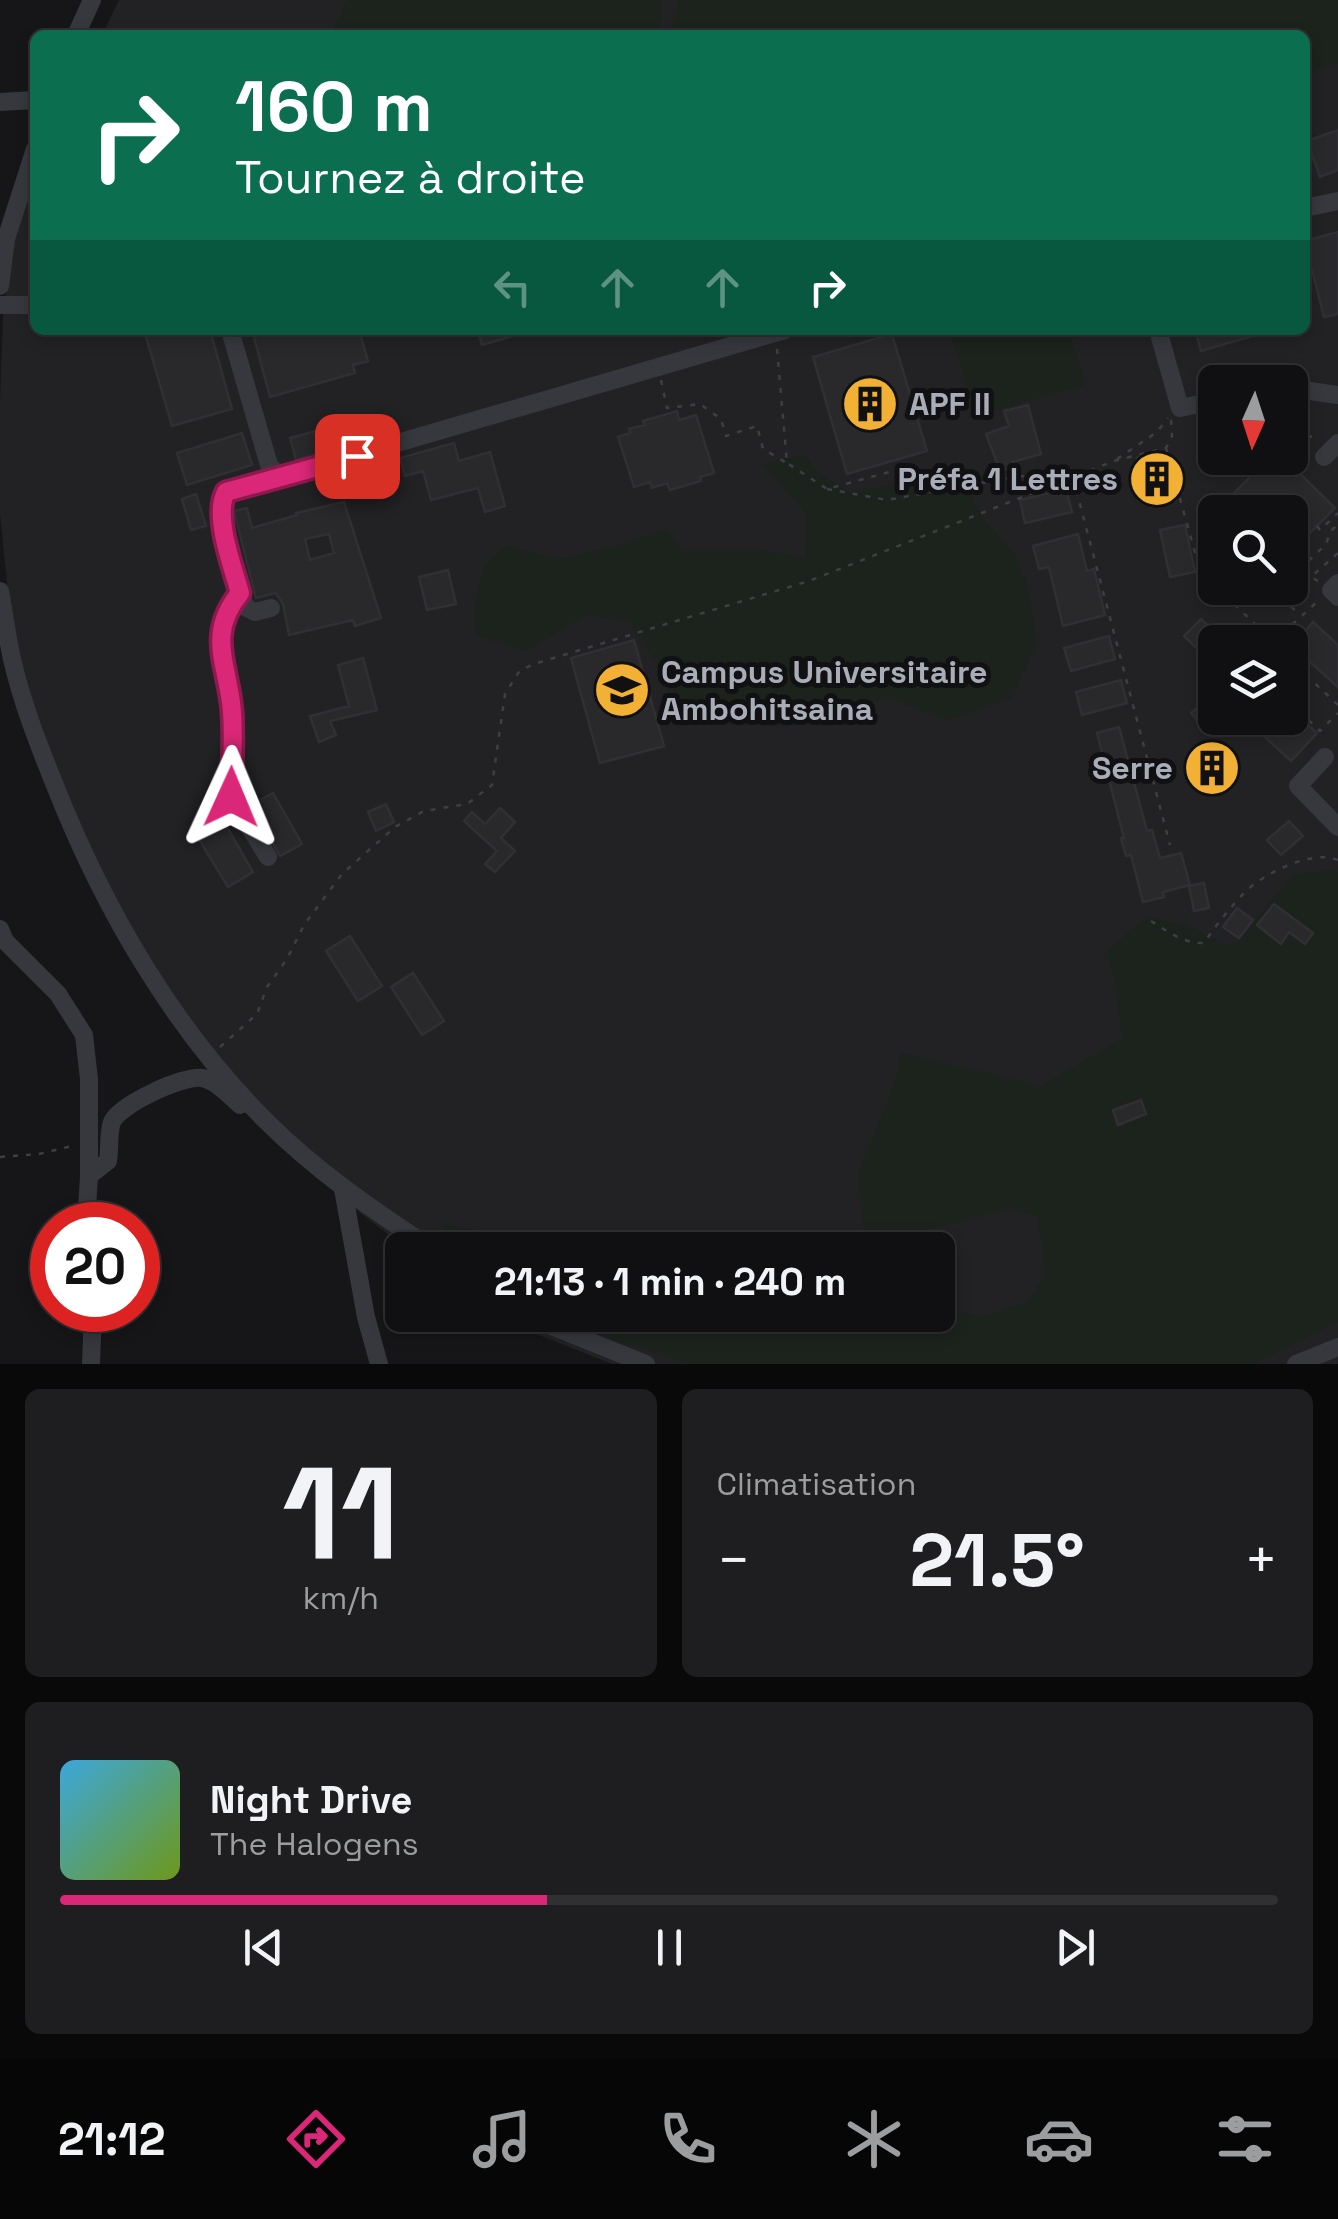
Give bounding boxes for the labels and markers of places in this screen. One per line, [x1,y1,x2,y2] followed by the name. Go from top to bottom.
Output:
[840,374,900,434] building icon: APF II
[909,384,991,424] place label: APF II
[315,414,400,499] pin
[1127,449,1187,509] building icon: Préfa 1 Lettres
[898,459,1118,499] place label: Préfa 1 Lettres
[661,652,987,729] place label: Campus Universitaire Ambohitsaina
[592,660,652,720] school or university icon: Campus Universitaire Ambohitsaina
[1182,738,1242,798] building icon: Serre
[1092,748,1173,788] place label: Serre

